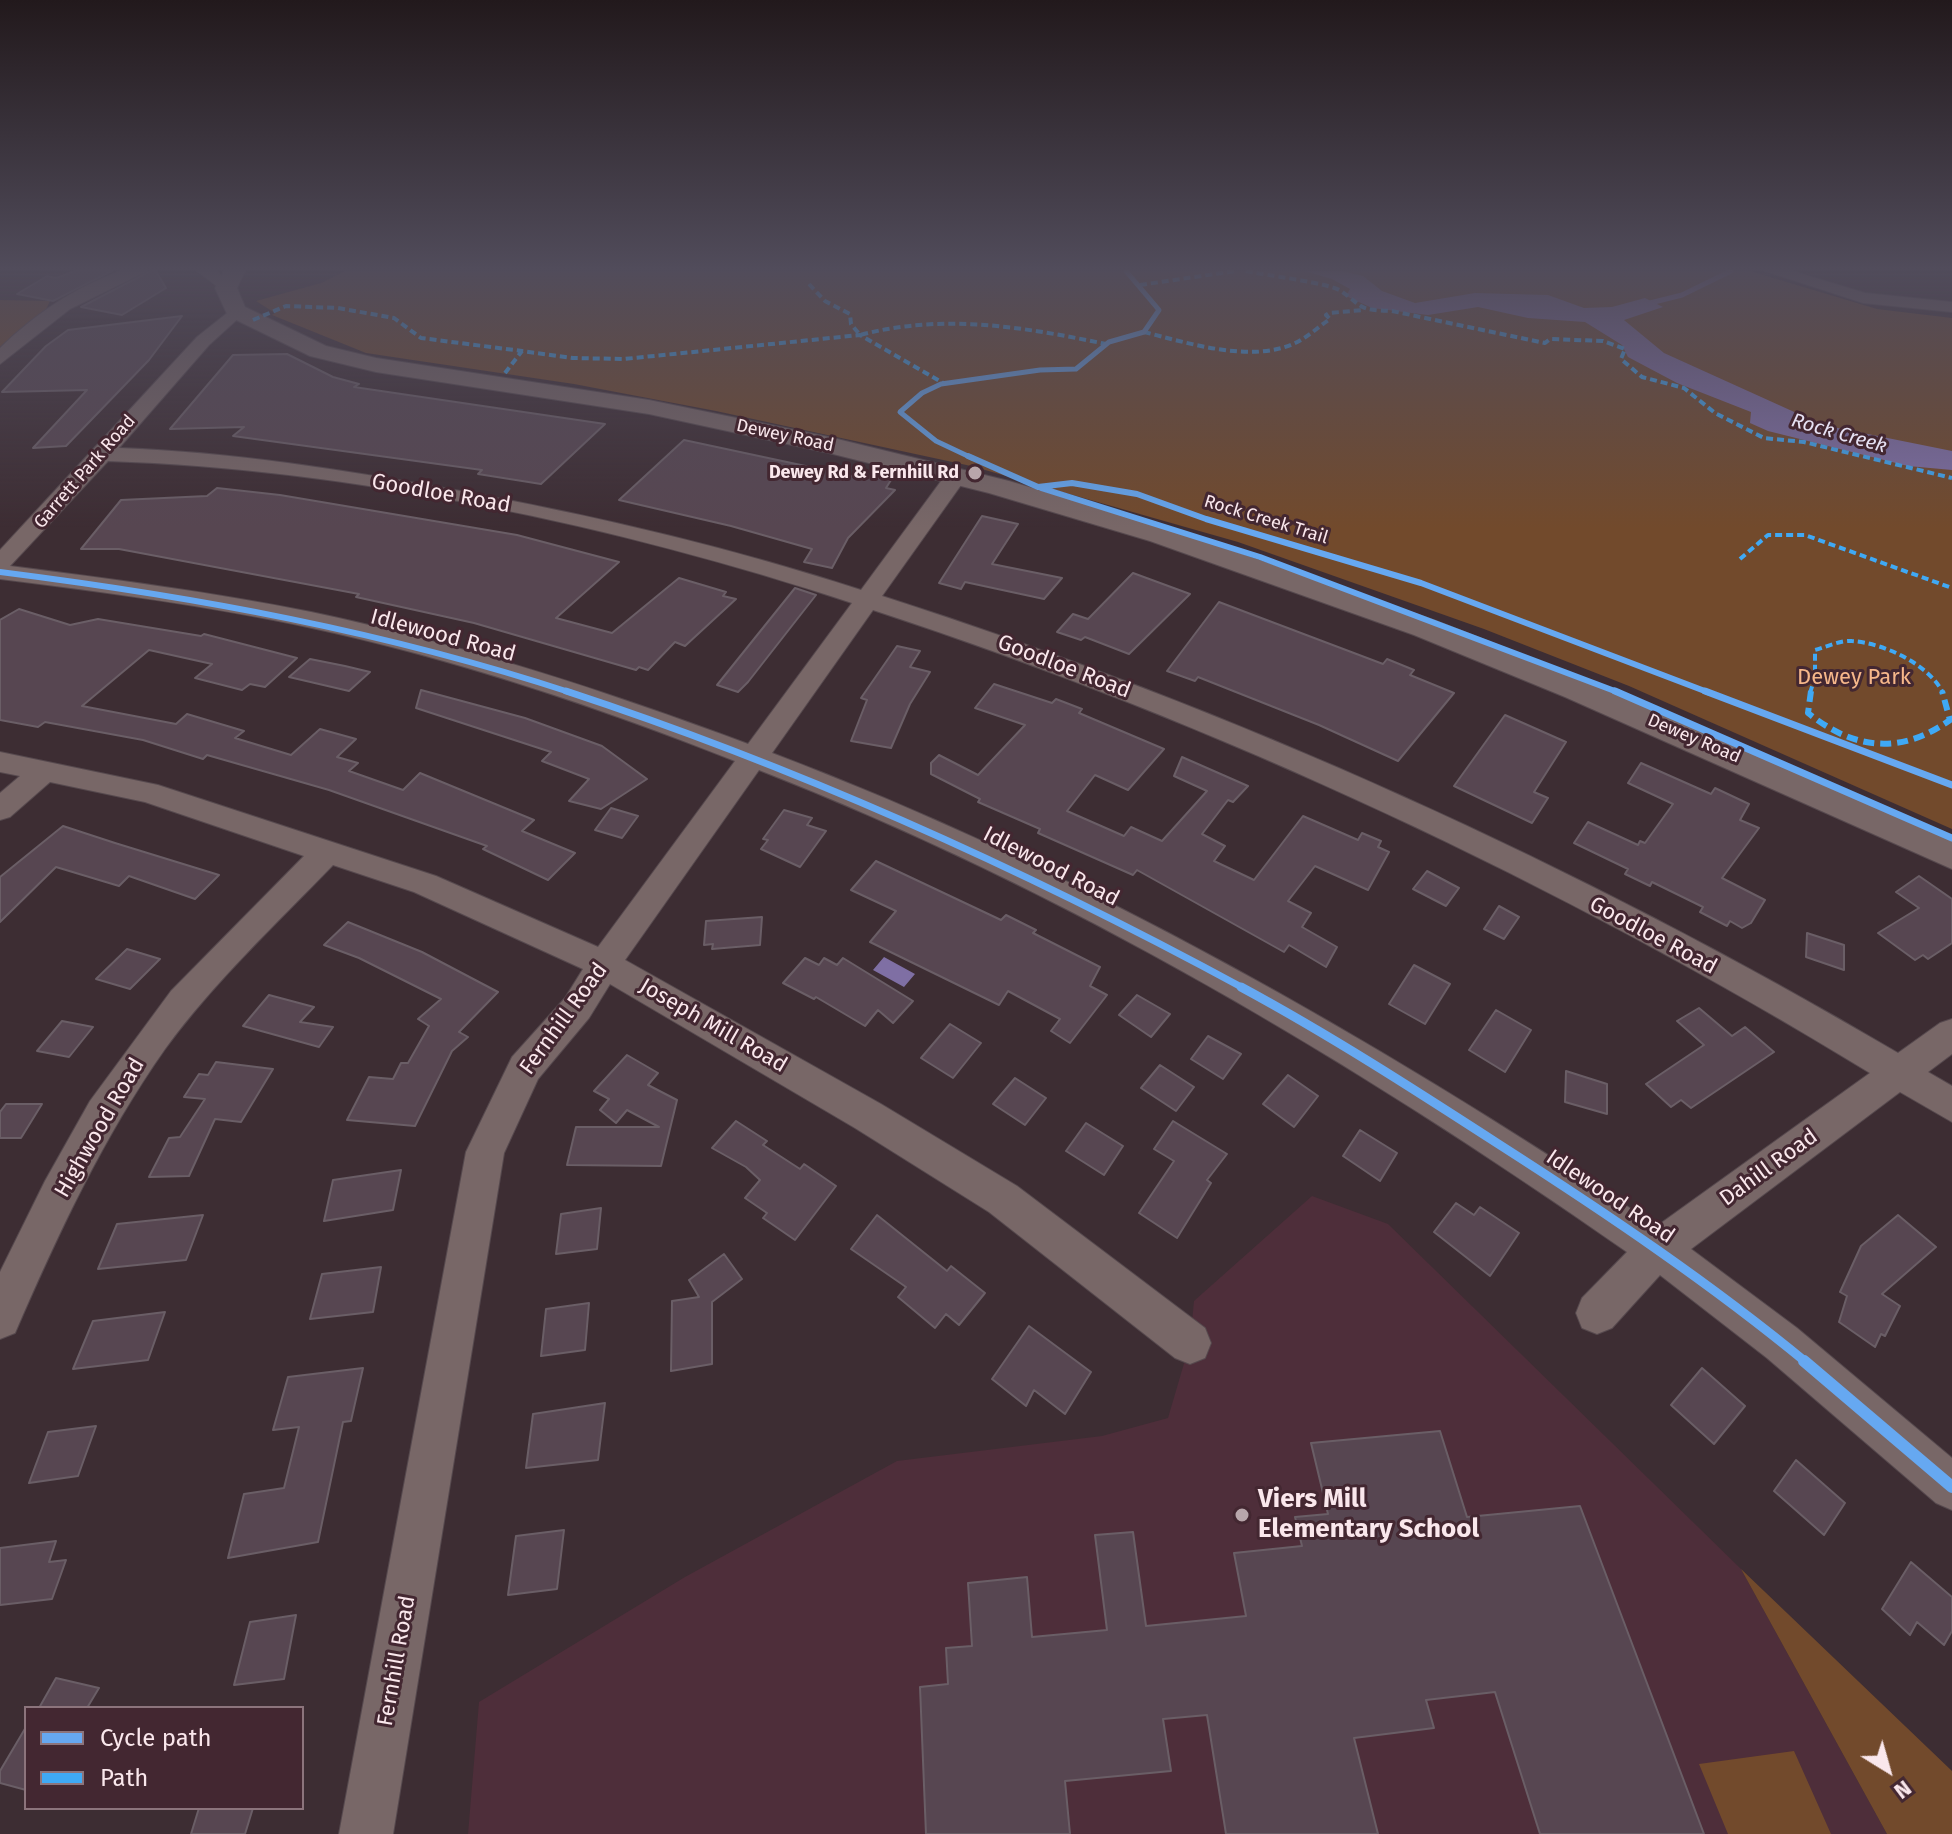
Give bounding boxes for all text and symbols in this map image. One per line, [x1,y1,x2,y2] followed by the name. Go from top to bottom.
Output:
[1789,409,1889,459] water label: Rock Creek
[30,411,140,533] street label: Garrett Park Road
[734,415,836,457] street label: Dewey Road
[769,462,959,484] place label: Dewey Rd & Fernhill Rd
[966,464,984,482] marker: Dewey Rd & Fernhill Rd
[370,469,512,519] street label: Goodloe Road
[1201,491,1331,549] street label: Rock Creek Trail
[368,604,518,668] street label: Idlewood Road
[994,630,1134,704] street label: Goodloe Road
[1797,665,1911,691] park label: Dewey Park
[1644,710,1744,768] street label: Dewey Road
[979,821,1123,913] street label: Idlewood Road
[1585,891,1721,981] street label: Goodloe Road
[515,958,613,1080] street label: Fernhill Road
[634,973,792,1079] street label: Joseph Mill Road
[49,1054,151,1202] street label: Highwood Road
[1715,1124,1823,1212] street label: Dahill Road
[1541,1144,1679,1250] street label: Idlewood Road
[1258,1484,1479,1546] place label: Viers Mill Elementary School
[1233,1506,1251,1524] marker: Viers Mill Elementary School
[373,1594,421,1728] street label: Fernhill Road
[24,1706,304,1810] legend
[100,1724,212,1752] text: Cycle path
[1848,1730,1928,1810] north arrow
[100,1764,148,1792] text: Path
[1889,1774,1917,1805] text: N

